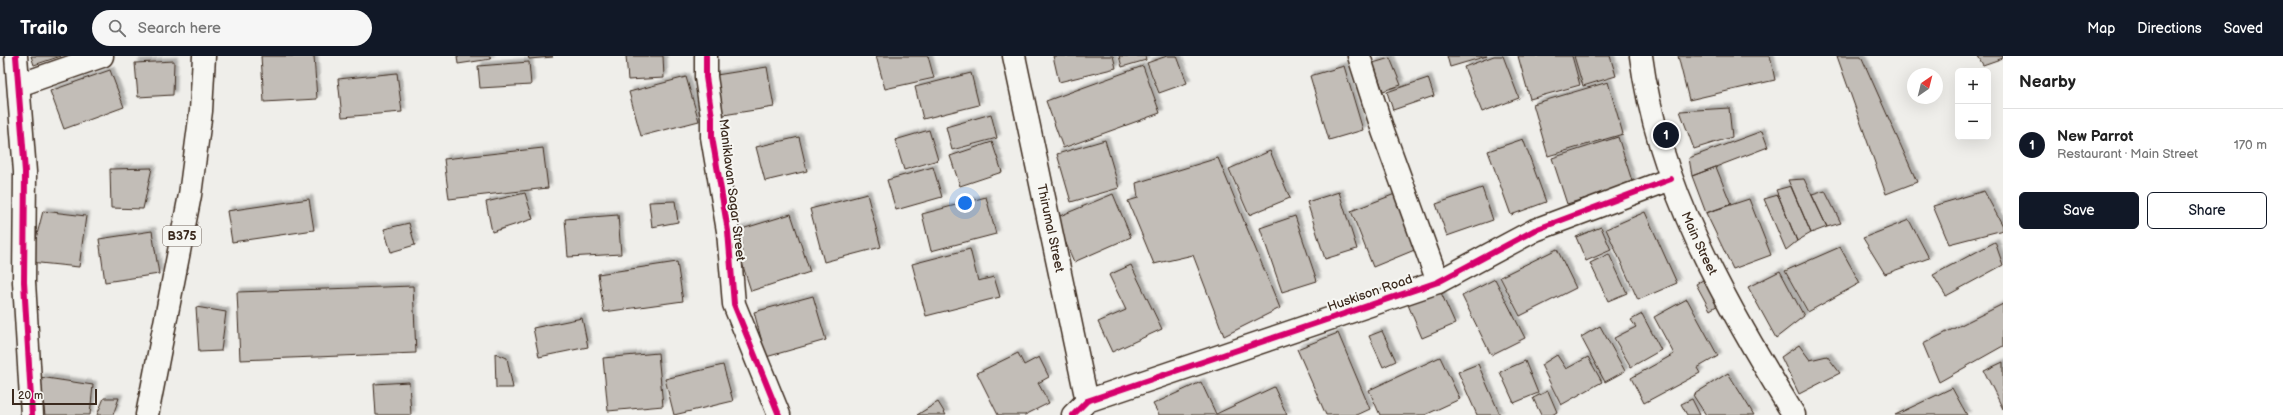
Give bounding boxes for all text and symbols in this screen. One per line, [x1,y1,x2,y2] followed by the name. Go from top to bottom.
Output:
[92,10,372,46] search box
[20,17,68,40] text: Trailo
[106,17,128,39] icon: search
[138,19,221,38] text: Search here
[2087,20,2115,37] text: Map
[2137,20,2202,37] text: Directions
[2224,20,2263,37] text: Saved
[1907,68,1943,104] north arrow
[1955,68,1991,140] map controls
[1955,68,1991,104] button: +
[2019,72,2076,92] text: Nearby
[1955,104,1991,140] button: −
[715,118,749,262] street label: Maniklavan Sagar Street
[1653,120,1679,150] pin: 1
[2057,127,2133,146] text: New Parrot
[2029,137,2035,153] text: 1
[2234,137,2267,153] text: 170 m
[2057,146,2198,162] text: Restaurant · Main Street
[1033,183,1068,274] street label: Thirumal Street
[2019,192,2139,229] button: Save
[2147,192,2267,229] button: Share
[955,193,975,213] your location
[1678,209,1721,278] street label: Main Street
[163,226,201,246] road number: B375
[1325,271,1415,315] street label: Huskison Road
[12,387,97,406] scale bar
[18,389,43,402] text: 20 m

